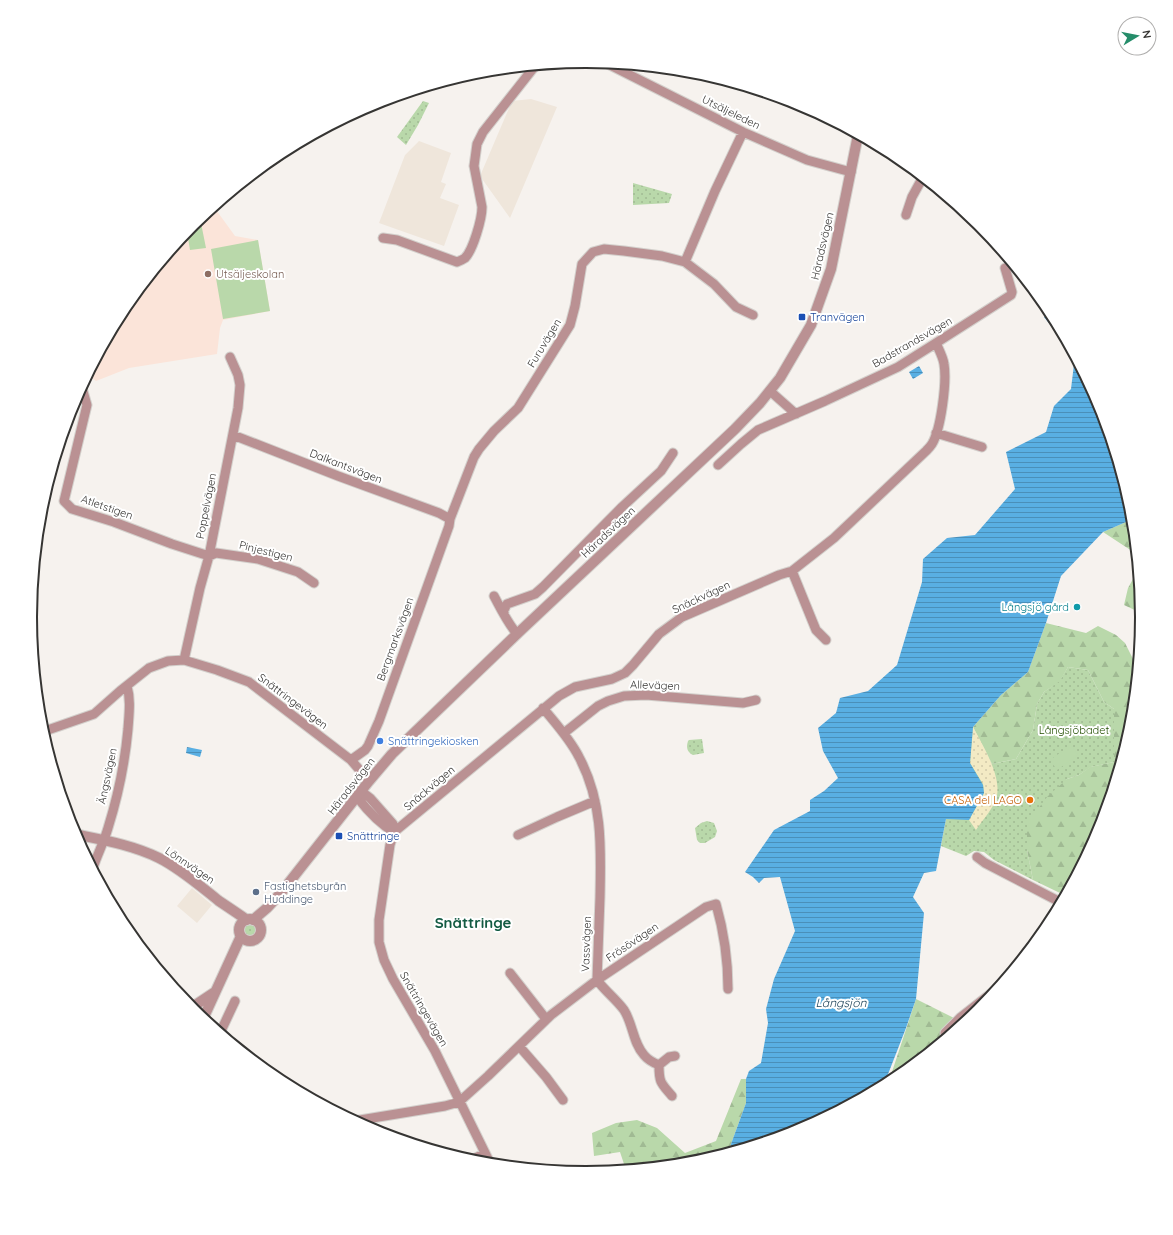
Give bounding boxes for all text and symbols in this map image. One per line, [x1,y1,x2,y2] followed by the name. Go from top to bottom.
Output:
[1117,16,1157,56] north arrow
[1139,29,1154,39] text: N
[700,92,762,132] street label: Utsäljeleden
[807,211,837,281] street label: Häradsvägen
[216,267,284,281] place label: Utsäljeskolan
[203,269,213,279] marker: Utsäljeskolan
[810,310,865,324] place label: Tranvägen
[797,312,807,322] marker: Tranvägen
[870,313,954,371] street label: Badstrandsvägen
[524,316,564,370] street label: Furuvägen
[308,446,384,486] street label: Dalkantsvägen
[193,472,219,540] street label: Poppelvägen
[79,492,135,522] street label: Atletstigen
[578,503,638,561] street label: Häradsvägen
[238,538,294,564] street label: Pinjestigen
[670,577,732,617] street label: Snäckvägen
[373,595,417,683] street label: Bergmarksvägen
[1001,600,1069,614] place label: Långsjö gård
[1072,602,1082,612] marker: Långsjö gård
[255,670,331,732] street label: Snättringevägen
[630,677,680,693] street label: Allevägen
[1039,723,1109,737] park label: Långsjöbadet
[388,734,479,748] place label: Snättringekiosken
[375,736,385,746] marker: Snättringekiosken
[94,747,120,805] street label: Ängsvägen
[324,755,378,817] street label: Häradsvägen
[401,763,457,813] street label: Snäckvägen
[944,793,1022,807] place label: CASA del LAGO
[1025,795,1035,805] marker: CASA del LAGO
[347,829,399,843] place label: Snättringe
[334,831,344,841] marker: Snättringe
[163,843,217,887] street label: Lönnvägen
[264,879,346,906] place label: Fastighetsbyrån Huddinge
[251,887,261,897] marker: Fastighetsbyrån Huddinge
[435,913,511,932] district label: Snättringe
[578,916,594,972] street label: Vassvägen
[603,919,661,965] street label: Frösövägen
[397,969,451,1049] street label: Snättringevägen
[815,995,868,1010] water label: Långsjön

